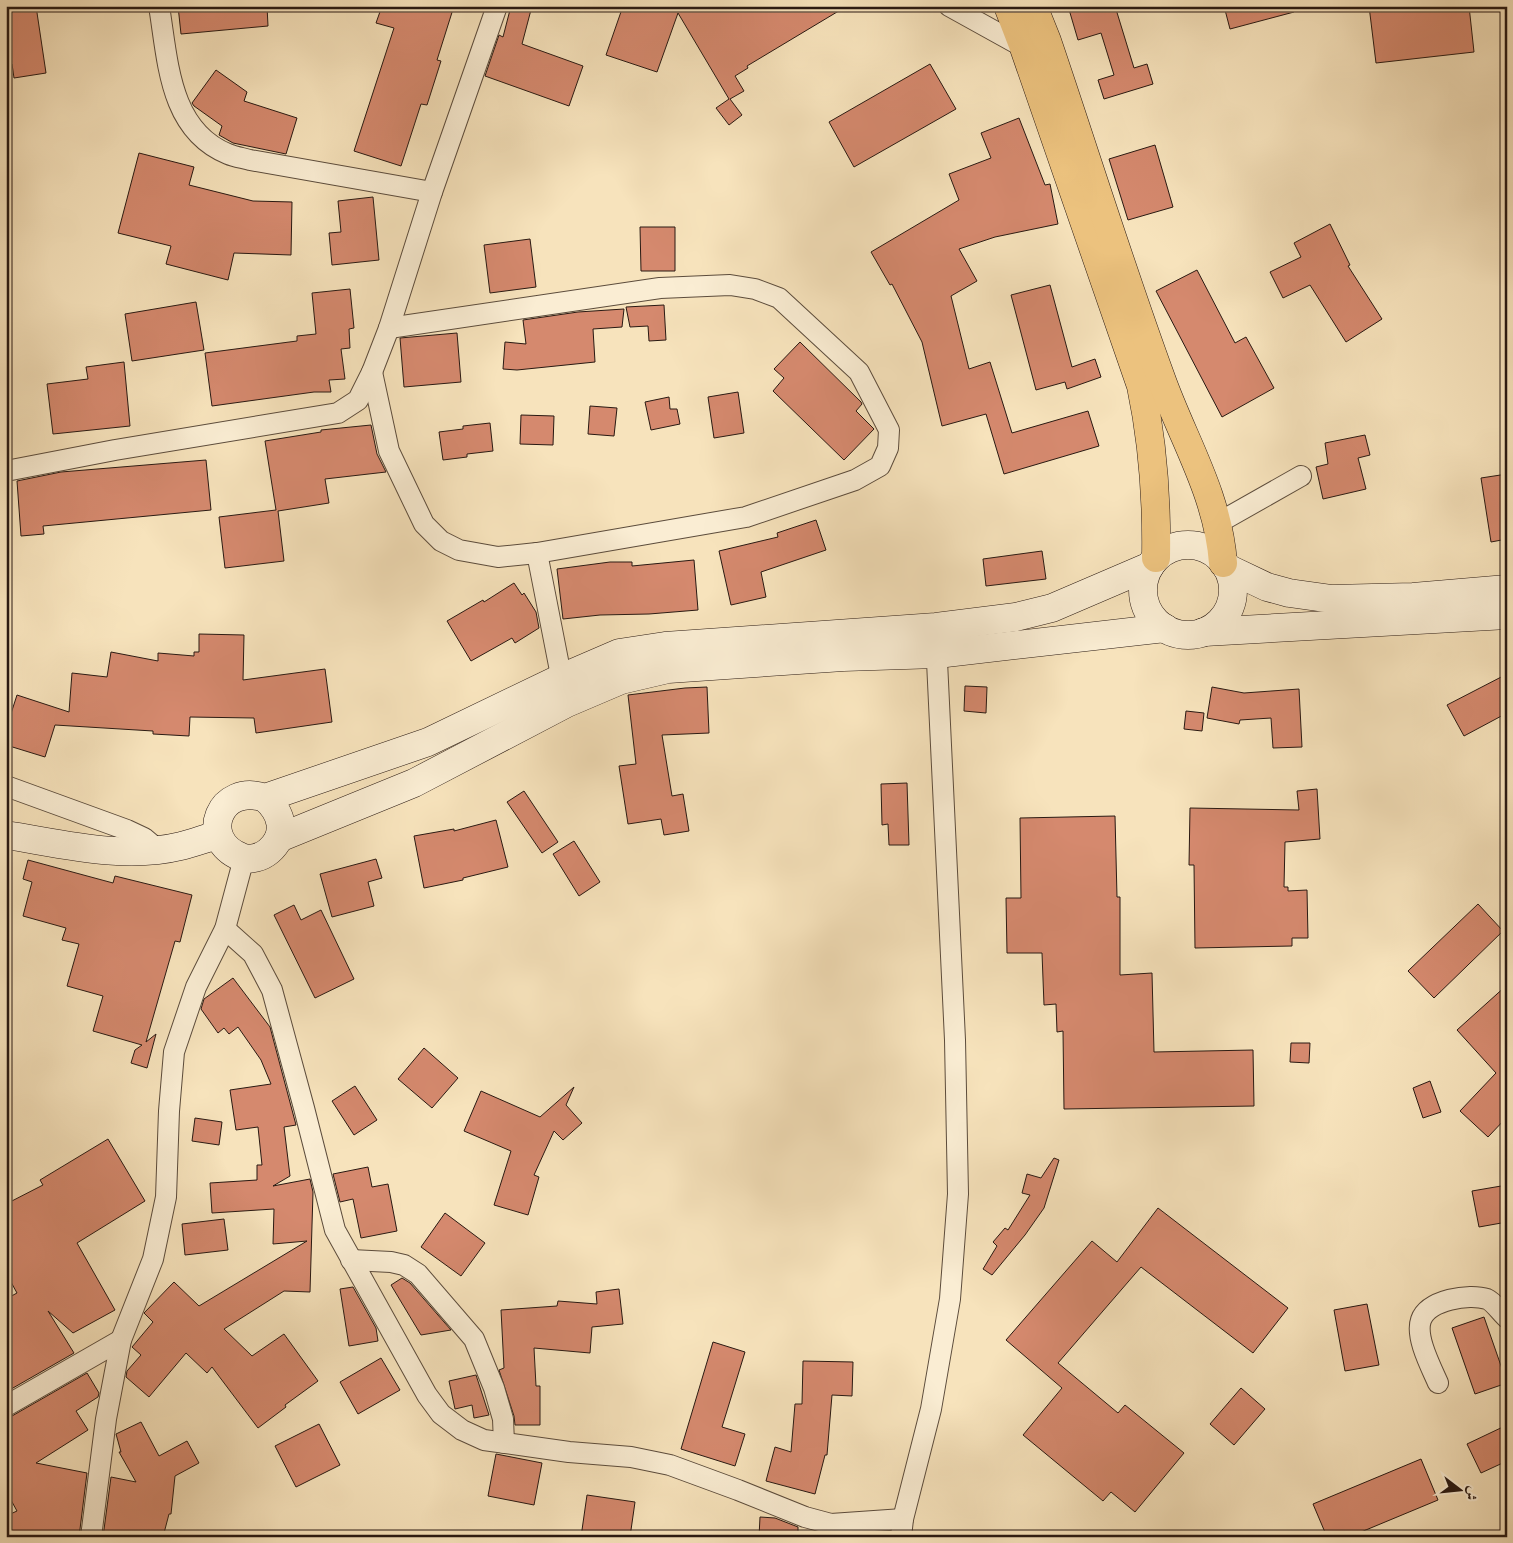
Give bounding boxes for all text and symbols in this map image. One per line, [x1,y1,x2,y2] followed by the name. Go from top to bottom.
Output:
[1436,1466,1486,1516] north arrow
[1461,1484,1483,1503] text: ش

